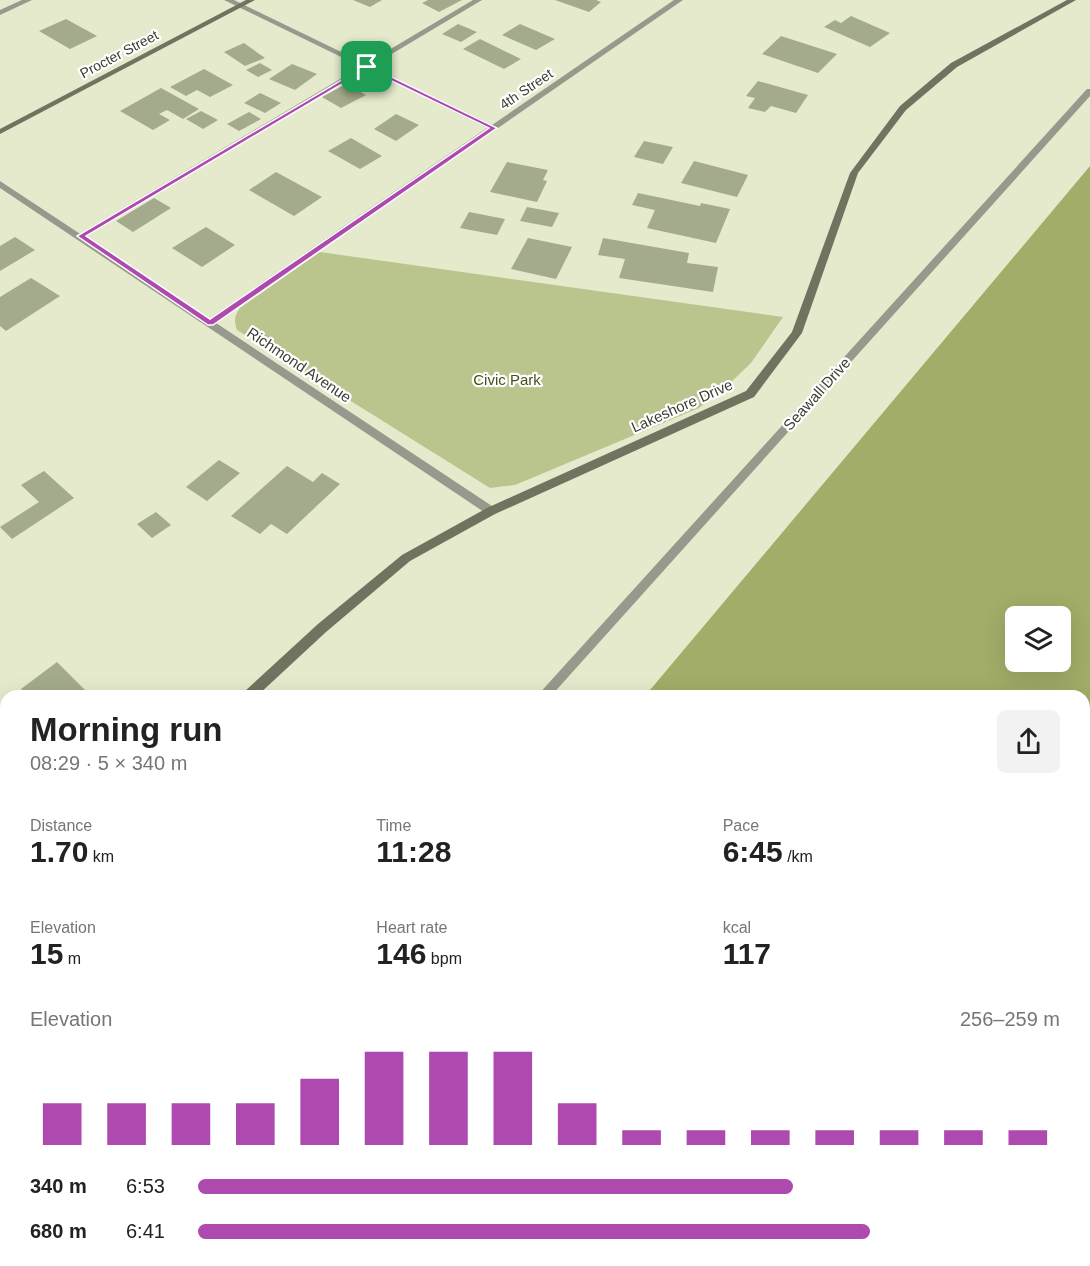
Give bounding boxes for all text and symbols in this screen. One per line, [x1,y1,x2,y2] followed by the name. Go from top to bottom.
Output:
[77,27,161,81] street label: Procter Street
[341,41,392,92] pin
[350,50,383,83] icon: arrive
[496,65,556,113] street label: 4th Street
[244,324,354,406] street label: Richmond Avenue
[780,354,854,433] street label: Seawall Drive
[473,371,541,388] park label: Civic Park
[628,376,735,436] street label: Lakeshore Drive
[1005,606,1071,672] map controls
[1005,606,1071,672] button: layers
[997,710,1060,773] button: share
[30,711,222,748] text: Morning run
[30,752,187,774] text: 08:29 · 5 × 340 m
[30,817,92,834] text: Distance
[376,817,411,834] text: Time
[723,817,759,834] text: Pace
[30,835,88,868] text: 1.70
[376,835,451,868] text: 11:28
[723,835,783,868] text: 6:45
[88,848,114,865] text: km
[783,848,813,865] text: /km
[30,919,96,936] text: Elevation
[376,919,447,936] text: Heart rate
[723,919,751,936] text: kcal
[30,937,63,970] text: 15
[376,937,426,970] text: 146
[723,937,771,970] text: 117
[63,950,81,967] text: m
[426,950,462,967] text: bpm
[30,1008,112,1030] text: Elevation
[960,1008,1060,1030] text: 256–259 m
[30,1175,87,1197] text: 340 m
[126,1175,165,1197] text: 6:53
[30,1220,87,1242] text: 680 m
[126,1220,165,1242] text: 6:41

